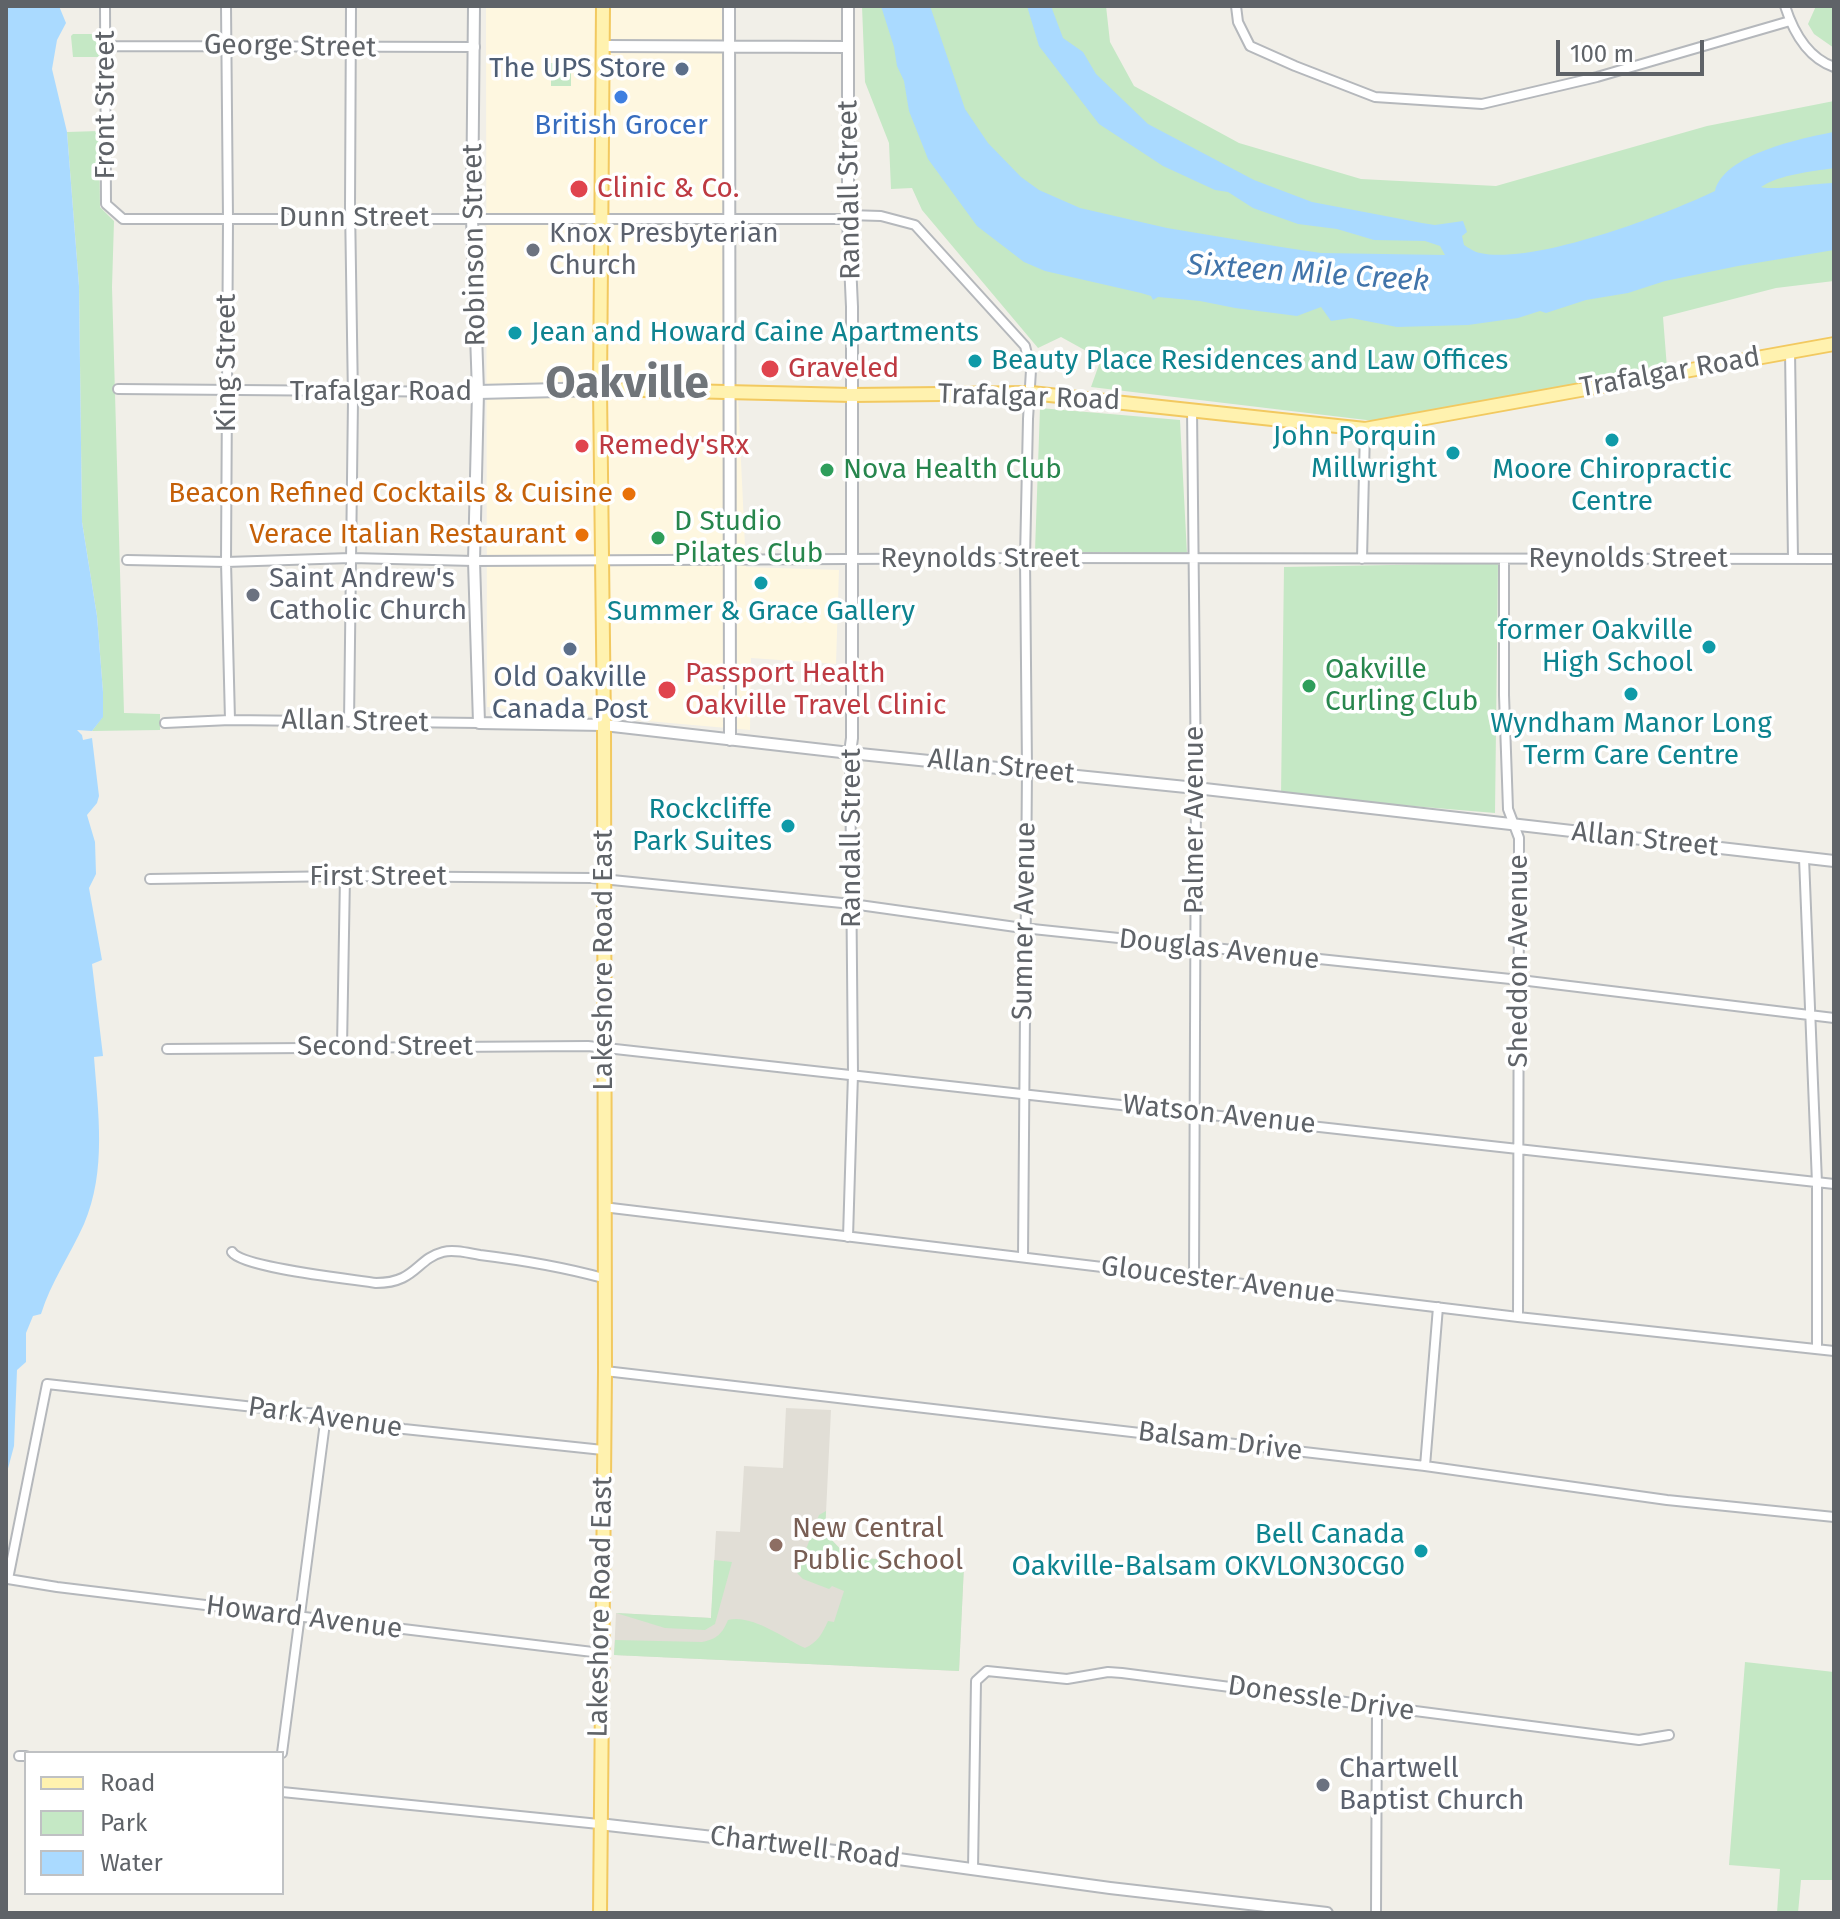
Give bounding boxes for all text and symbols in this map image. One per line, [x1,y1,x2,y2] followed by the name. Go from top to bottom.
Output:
[1560,24,1708,74] scale bar
[204,29,376,65] street label: George Street
[89,31,123,179] street label: Front Street
[1570,40,1634,68] text: 100 m
[489,52,666,86] place label: The UPS Store
[673,60,691,78] marker: The UPS Store
[612,88,630,106] marker: British Grocer
[832,100,868,280] street label: Randall Street
[534,109,708,143] place label: British Grocer
[456,143,494,347] street label: Robinson Street
[597,172,739,206] place label: Clinic & Co.
[568,178,590,200] marker: Clinic & Co.
[279,201,429,235] street label: Dunn Street
[549,217,779,283] place label: Knox Presbyterian Church
[524,241,542,259] marker: Knox Presbyterian Church
[1186,248,1430,300] water label: Sixteen Mile Creek
[210,294,244,432] street label: King Street
[531,316,979,350] place label: Jean and Howard Caine Apartments
[506,324,524,342] marker: Jean and Howard Caine Apartments
[1577,341,1763,405] street label: Trafalgar Road
[991,344,1508,378] place label: Beauty Place Residences and Law Offices
[788,352,899,386] place label: Graveled
[966,352,984,370] marker: Beauty Place Residences and Law Offices
[759,358,781,380] marker: Graveled
[545,359,709,411] district label: Oakville
[290,375,472,409] street label: Trafalgar Road
[937,378,1121,418] street label: Trafalgar Road
[1273,420,1437,486] place label: John Porquin Millwright
[598,429,749,463] place label: Remedy'sRx
[1603,431,1621,449] marker: Moore Chiropractic Centre
[573,437,591,455] marker: Remedy'sRx
[1444,444,1462,462] marker: John Porquin Millwright
[843,453,1062,487] place label: Nova Health Club
[1492,453,1732,519] place label: Moore Chiropractic Centre
[818,461,836,479] marker: Nova Health Club
[168,477,613,511] place label: Beacon Refined Cocktails & Cuisine
[620,485,638,503] marker: Beacon Refined Cocktails & Cuisine
[674,505,823,571] place label: D Studio Pilates Club
[249,518,566,552] place label: Verace Italian Restaurant
[573,526,591,544] marker: Verace Italian Restaurant
[649,529,667,547] marker: D Studio Pilates Club
[880,542,1080,576] street label: Reynolds Street
[1528,542,1728,576] street label: Reynolds Street
[269,562,467,628] place label: Saint Andrew's Catholic Church
[752,574,770,592] marker: Summer & Grace Gallery
[244,586,262,604] marker: Saint Andrew's Catholic Church
[607,595,915,629] place label: Summer & Grace Gallery
[1497,614,1693,680] place label: former Oakville High School
[1700,638,1718,656] marker: former Oakville High School
[561,640,579,658] marker: Old Oakville Canada Post
[1325,653,1478,719] place label: Oakville Curling Club
[685,657,946,723] place label: Passport Health Oakville Travel Clinic
[492,661,648,727] place label: Old Oakville Canada Post
[1300,677,1318,695] marker: Oakville Curling Club
[656,679,678,701] marker: Passport Health Oakville Travel Clinic
[1622,685,1640,703] marker: Wyndham Manor Long Term Care Centre
[281,704,429,740] street label: Allan Street
[1490,707,1772,773] place label: Wyndham Manor Long Term Care Centre
[1178,726,1212,914] street label: Palmer Avenue
[926,743,1076,791] street label: Allan Street
[835,748,869,928] street label: Randall Street
[632,793,772,859] place label: Rockcliffe Park Suites
[1570,816,1720,864] street label: Allan Street
[779,817,797,835] marker: Rockcliffe Park Suites
[1006,822,1044,1020] street label: Sumner Avenue
[587,829,621,1091] street label: Lakeshore Road East
[1502,854,1536,1068] street label: Sheddon Avenue
[309,860,447,894] street label: First Street
[1117,923,1321,977] street label: Douglas Avenue
[297,1030,473,1064] street label: Second Street
[1121,1088,1317,1142] street label: Watson Avenue
[1099,1250,1337,1312] street label: Gloucester Avenue
[246,1391,404,1445] street label: Park Avenue
[1136,1415,1304,1469] street label: Balsam Drive
[582,1476,620,1738] street label: Lakeshore Road East
[792,1512,963,1578] place label: New Central Public School
[1012,1518,1405,1584] place label: Bell Canada Oakville-Balsam OKVLON30CG0
[767,1536,785,1554] marker: New Central Public School
[1412,1542,1430,1560] marker: Bell Canada Oakville-Balsam OKVLON30CG0
[204,1589,404,1647] street label: Howard Avenue
[1225,1669,1417,1729] street label: Donessle Drive
[24,1751,284,1895] legend
[1339,1752,1524,1818] place label: Chartwell Baptist Church
[100,1769,155,1797] text: Road
[1314,1776,1332,1794] marker: Chartwell Baptist Church
[100,1809,147,1837] text: Park
[708,1820,902,1876] street label: Chartwell Road
[100,1849,163,1877] text: Water

